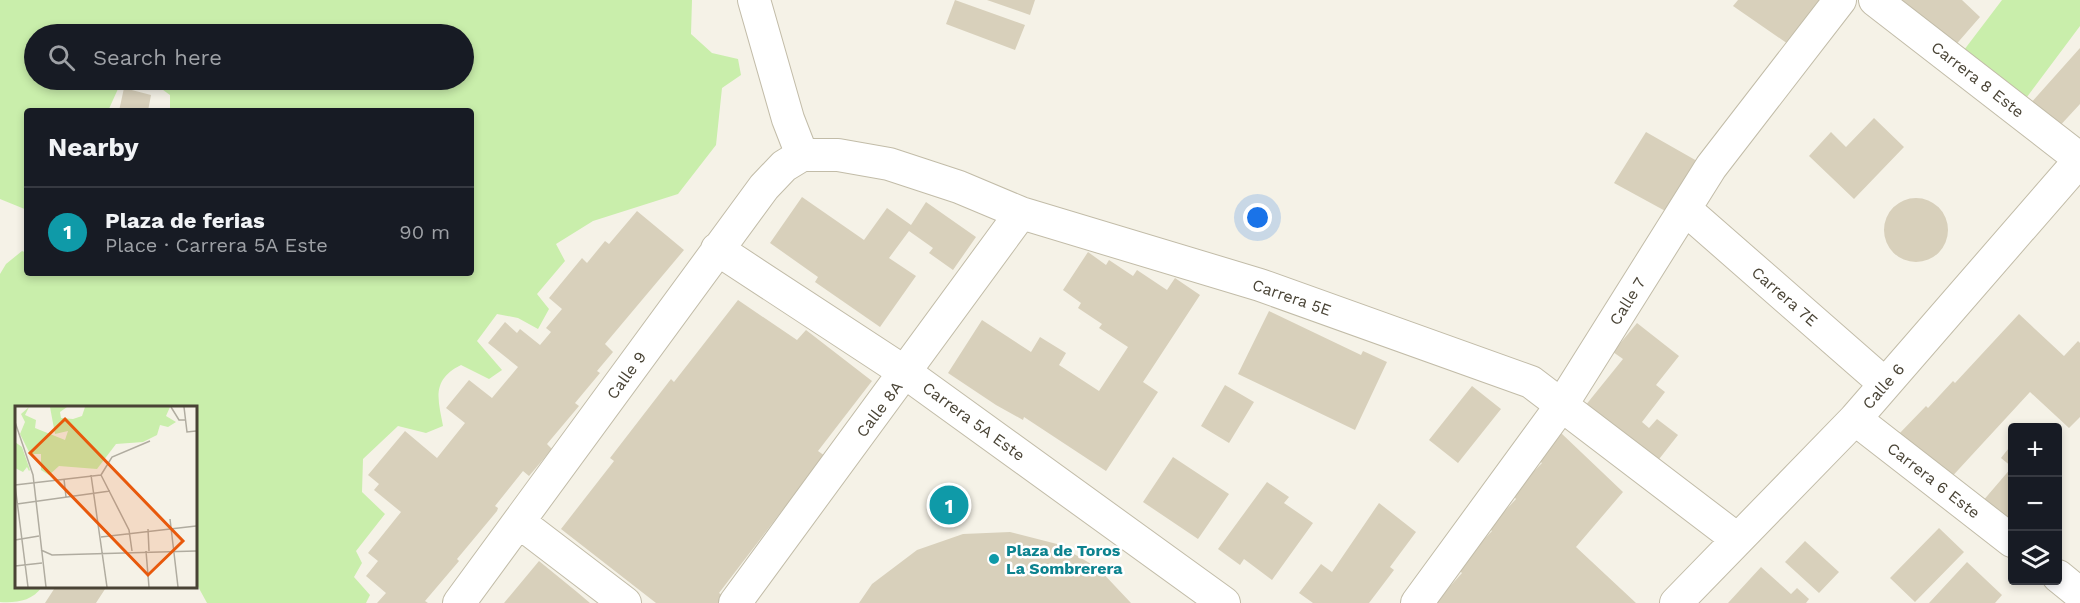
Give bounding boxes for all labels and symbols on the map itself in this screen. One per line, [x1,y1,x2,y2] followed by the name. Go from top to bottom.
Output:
[1928,37,2028,121] street label: Carrera 8 Este
[1243,203,1272,232] your location
[1748,263,1821,330] street label: Carrera 7E
[1605,274,1649,329] street label: Calle 7
[1250,275,1334,320] street label: Carrera 5E
[603,348,650,403] street label: Calle 9
[1858,360,1908,413] street label: Calle 6
[852,377,907,441] street label: Calle 8A
[919,378,1029,465] street label: Carrera 5A Este
[15,406,196,588] inset map
[1884,438,1984,522] street label: Carrera 6 Este
[930,482,968,528] pin: 1
[1006,541,1123,578] place label: Plaza de Toros La Sombrerera
[987,552,1001,566] marker: Plaza de Toros La Sombrerera

